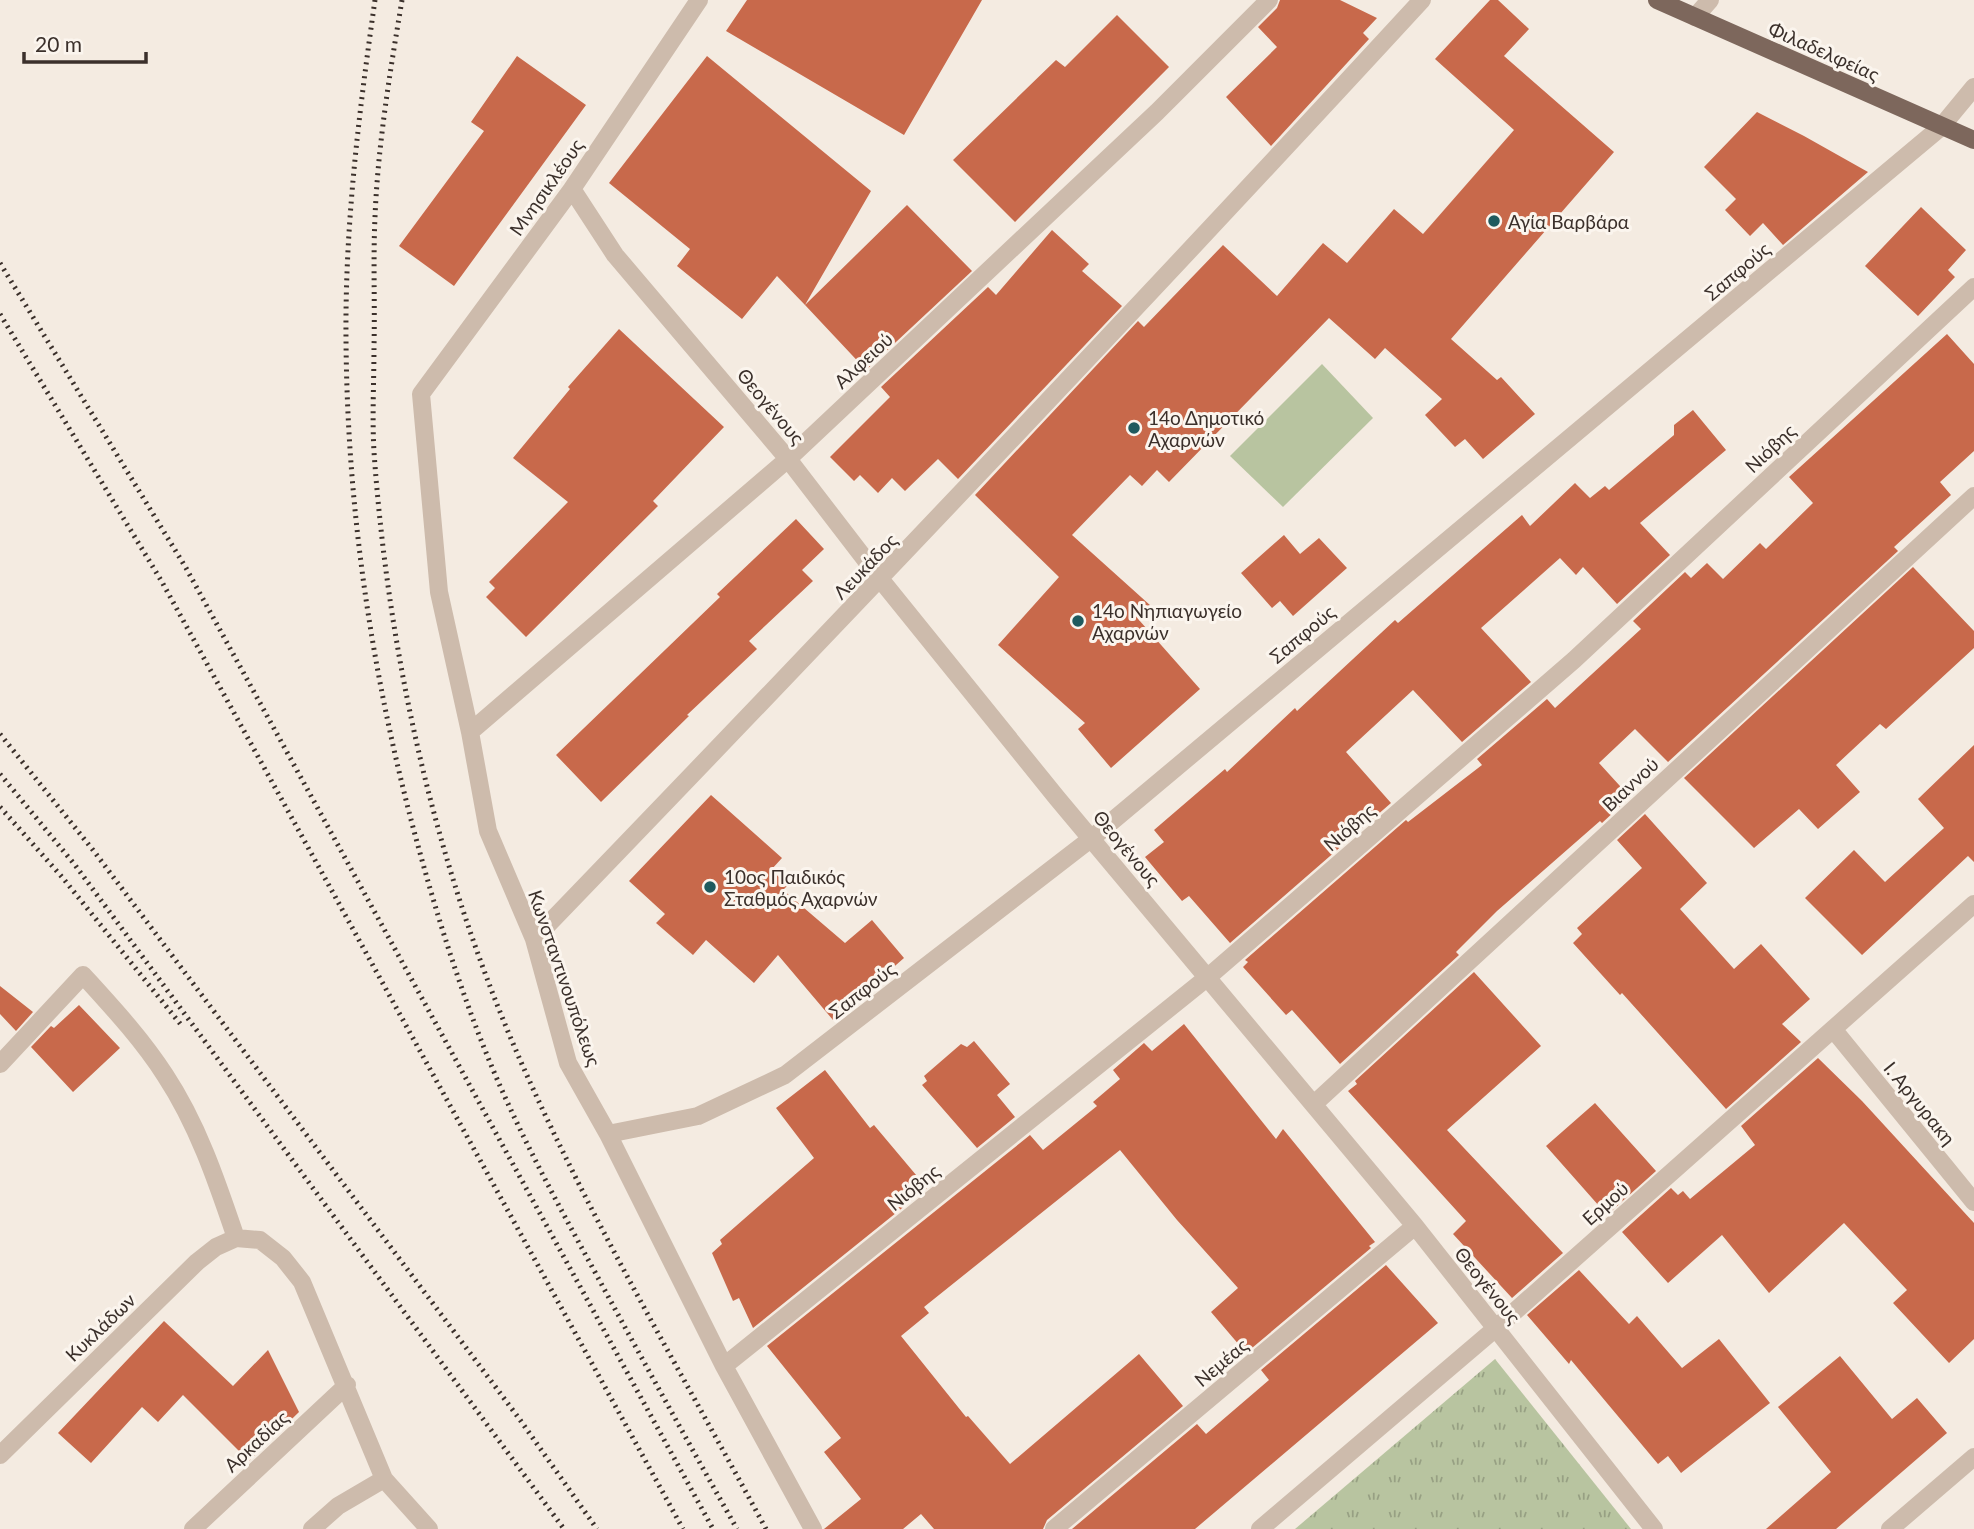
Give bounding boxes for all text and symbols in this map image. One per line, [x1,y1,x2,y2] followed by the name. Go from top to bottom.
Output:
[1765,16,1883,86] street label: Φιλαδελφείας
[24,21,147,65] scale bar
[35,31,82,56] text: 20 m
[504,134,588,240] street label: Μνησικλέους
[1508,210,1630,233] place label: Αγία Βαρβάρα
[1486,213,1502,229] marker: Αγία Βαρβάρα
[1700,237,1774,305] street label: Σαπφούς
[829,327,897,393] street label: Αλφειού
[733,363,810,449] street label: Θεογένους
[1148,406,1264,451] place label: 14ο Δημοτικό Αχαρνών
[1740,419,1800,477] street label: Νιόβης
[1126,420,1142,436] marker: 14ο Δημοτικό Αχαρνών
[828,528,902,604] street label: Λευκάδος
[1092,599,1242,644] place label: 14ο Νηπιαγωγείο Αχαρνών
[1265,600,1339,668] street label: Σαπφούς
[1070,613,1086,629] marker: 14ο Νηπιαγωγείο Αχαρνών
[1597,752,1663,816] street label: Βιαννού
[1319,798,1380,856] street label: Νιόβης
[1089,805,1166,891] street label: Θεογένους
[724,865,878,910] place label: 10ος Παιδικός Σταθμός Αχαρνών
[702,879,718,895] marker: 10ος Παιδικός Σταθμός Αχαρνών
[524,887,606,1069] street label: Κωνσταντινουπόλεως
[824,957,900,1023] street label: Σαπφούς
[1879,1057,1961,1149] street label: Ι. Αργυρακη
[882,1159,944,1215] street label: Νιόβης
[1577,1176,1633,1230] street label: Ερμού
[1450,1242,1526,1328] street label: Θεογένους
[60,1288,140,1366] street label: Κυκλάδων
[1190,1333,1253,1391] street label: Νεμέας
[219,1405,293,1477] street label: Αρκαδίας

